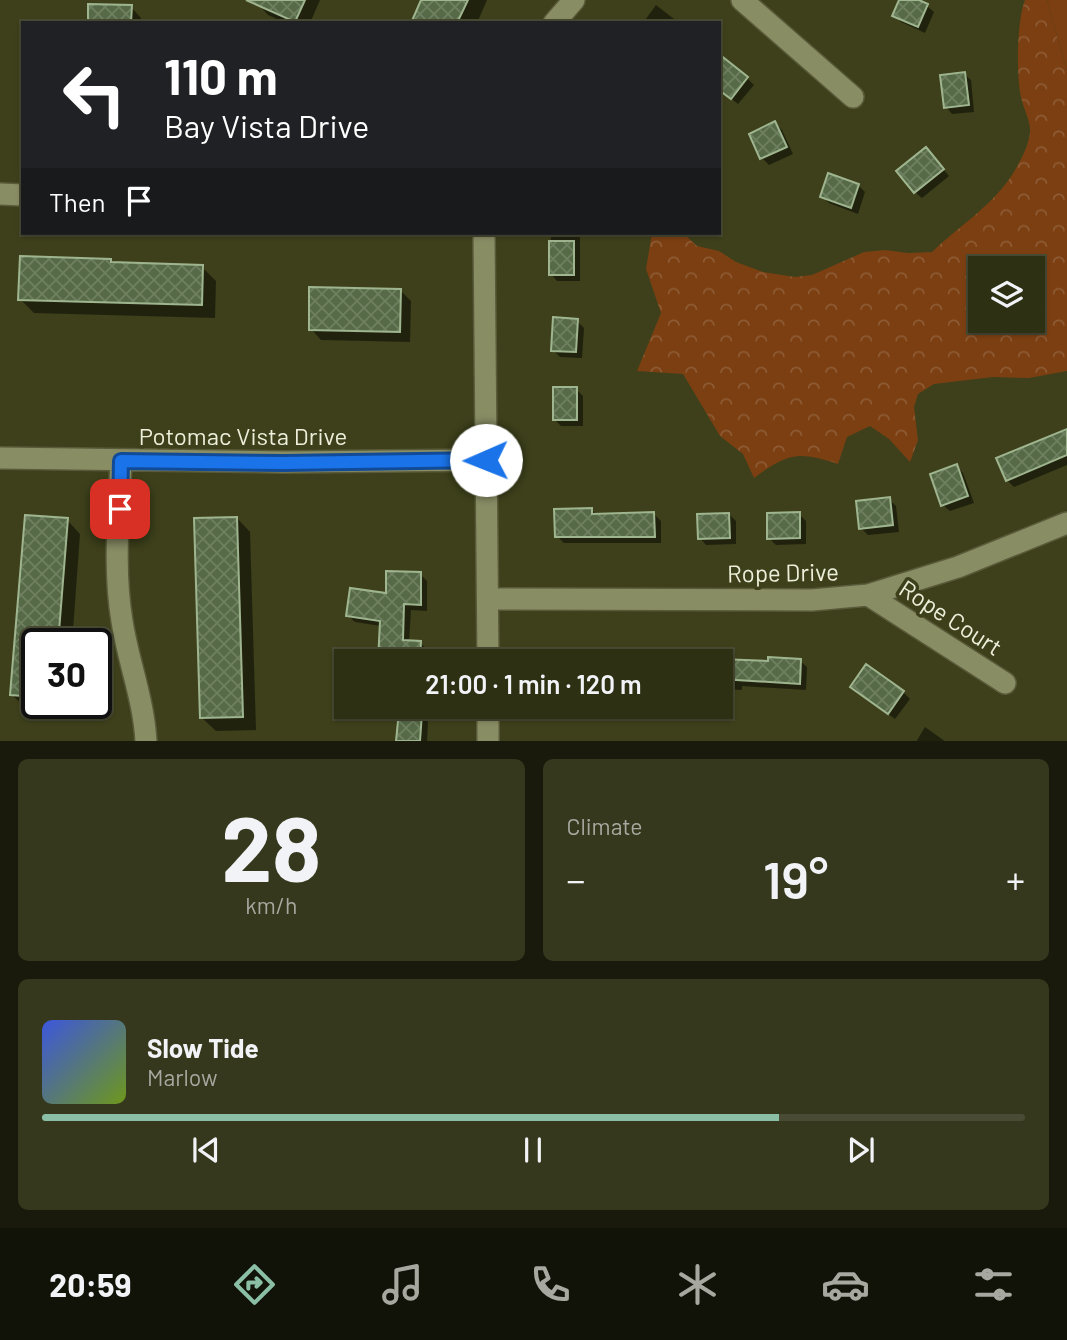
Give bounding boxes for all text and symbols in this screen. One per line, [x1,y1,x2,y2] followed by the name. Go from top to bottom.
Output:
[164,46,278,105] text: 110 m
[49,49,140,140] icon: left
[164,106,369,144] text: Bay Vista Drive
[120,182,158,220] icon: arrive
[49,186,106,217] text: Then
[968,256,1045,333] map controls
[968,256,1045,333] button: layers
[139,421,347,450] street label: Potomac Vista Drive
[449,423,523,497] position arrow
[90,479,150,539] pin
[101,490,139,528] icon: arrive
[727,557,839,587] street label: Rope Drive
[894,573,1008,661] street label: Rope Court
[21,628,112,719] speed limit sign: 30
[425,668,642,699] text: 21:00 · 1 min · 120 m
[221,791,321,900] text: 28
[567,812,643,840] text: Climate
[763,847,828,909] text: 19°
[567,856,586,902] text: −
[1006,856,1025,902] text: +
[245,891,297,919] text: km/h
[147,1032,259,1063] text: Slow Tide
[147,1063,218,1091] text: Marlow
[187,1131,225,1169] icon: previous
[514,1131,552,1169] icon: pause
[842,1131,880,1169] icon: next
[230,1260,279,1309] icon: directions
[378,1260,427,1309] icon: music
[526,1260,575,1309] icon: phone
[673,1260,722,1309] icon: climate
[821,1260,870,1309] icon: car
[969,1260,1018,1309] icon: filters
[49,1265,131,1303] text: 20:59

